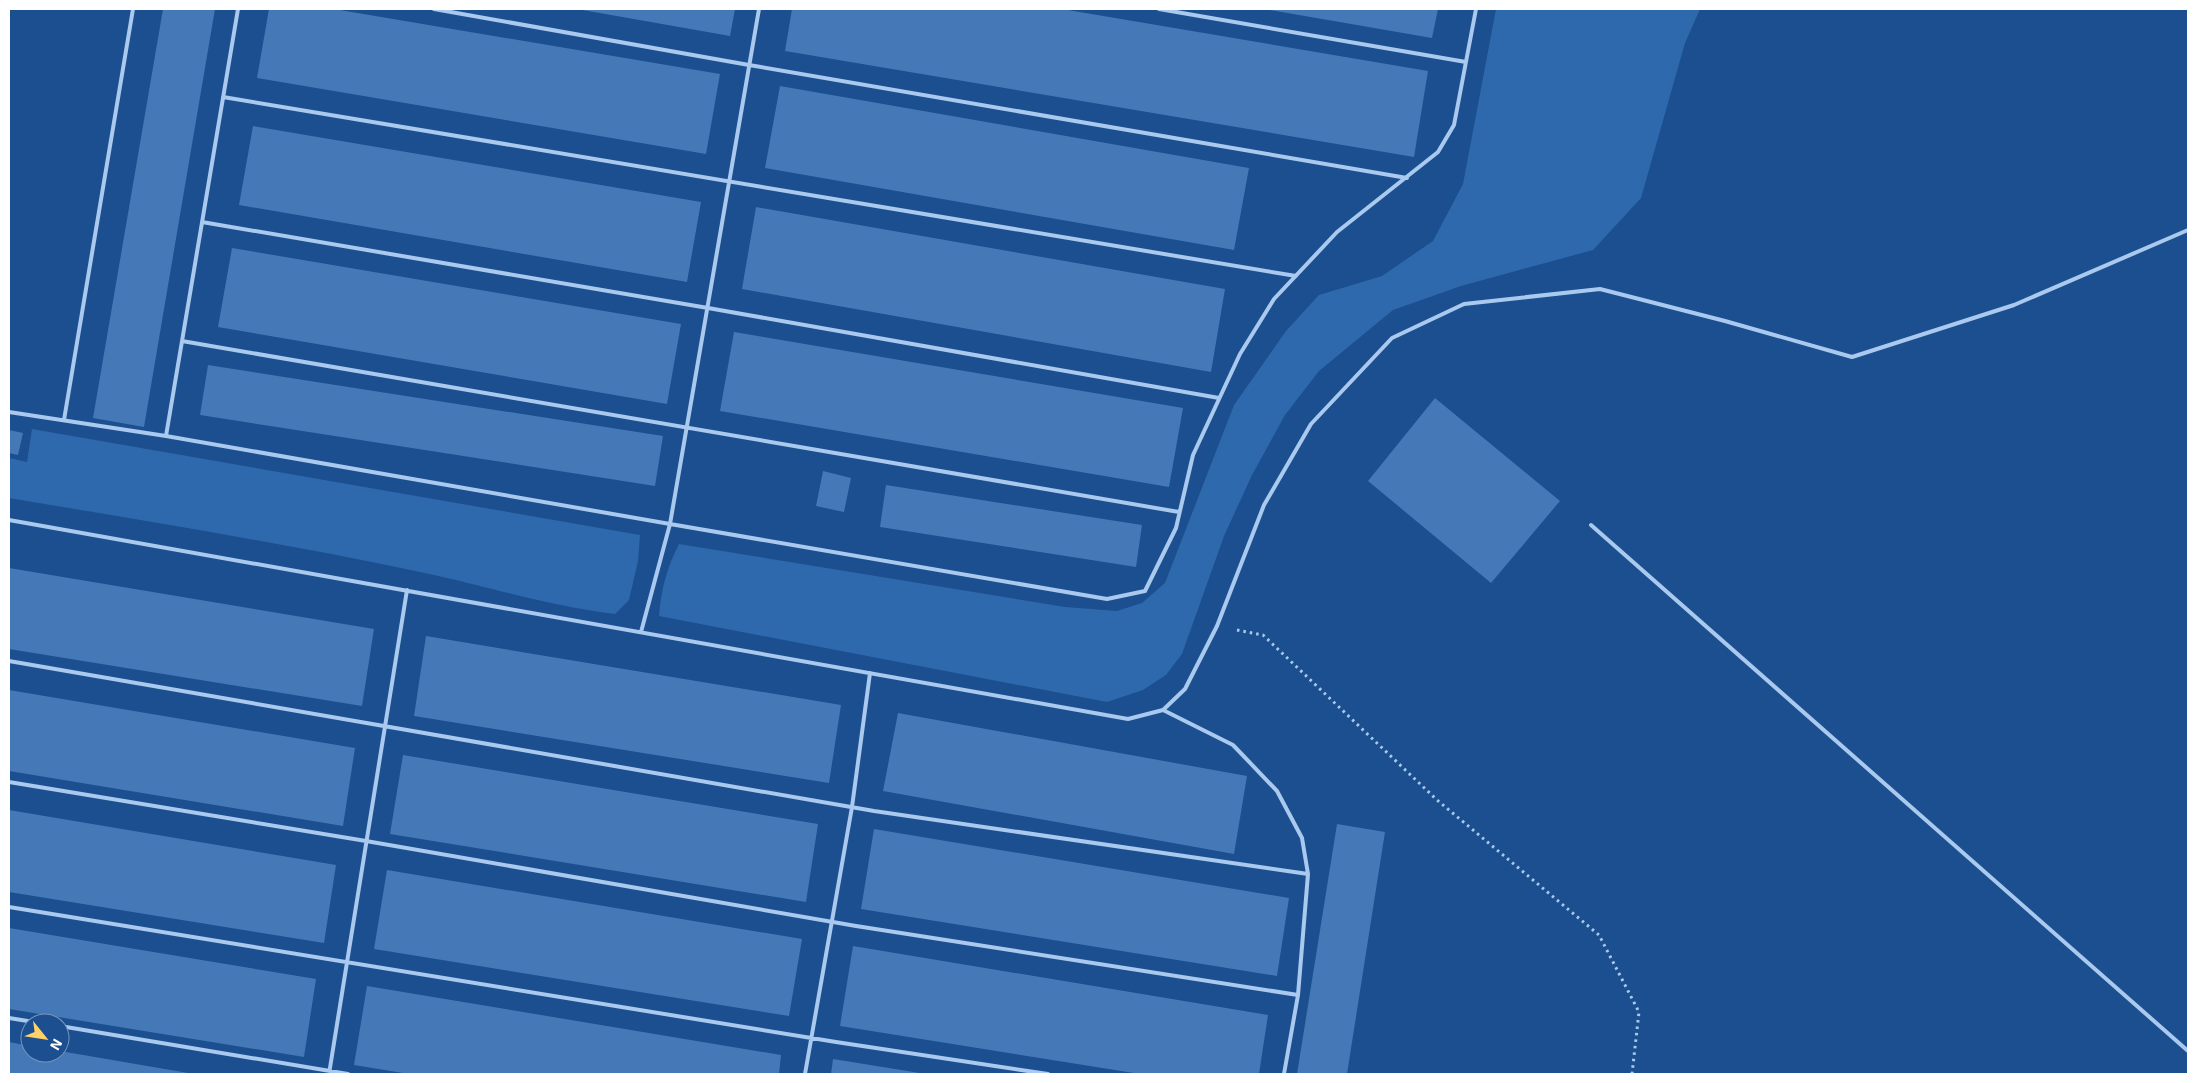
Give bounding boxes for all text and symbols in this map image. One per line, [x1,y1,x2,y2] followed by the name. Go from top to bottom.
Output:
[20,1013,70,1063] north arrow
[47,1036,67,1053] text: N

